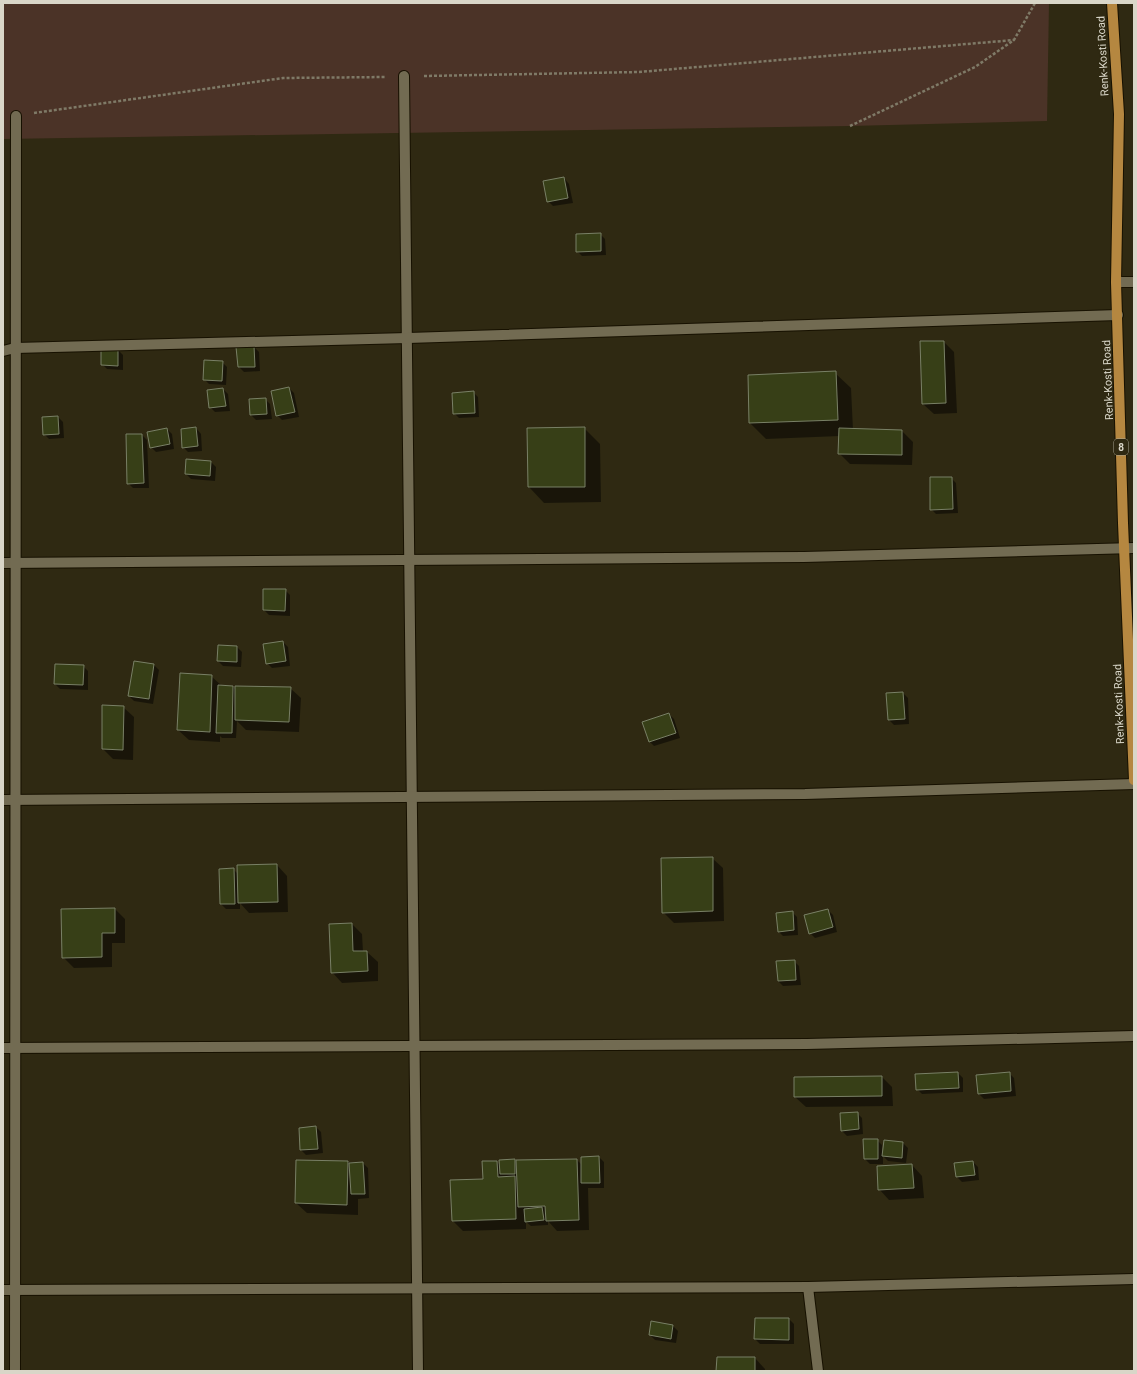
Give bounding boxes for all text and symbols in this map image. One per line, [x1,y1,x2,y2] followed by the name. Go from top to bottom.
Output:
[1094,16,1112,96] street label: Renk-Kosti Road
[1100,340,1116,420] street label: Renk-Kosti Road
[1114,439,1128,455] road number: 8
[1111,664,1127,744] street label: Renk-Kosti Road

